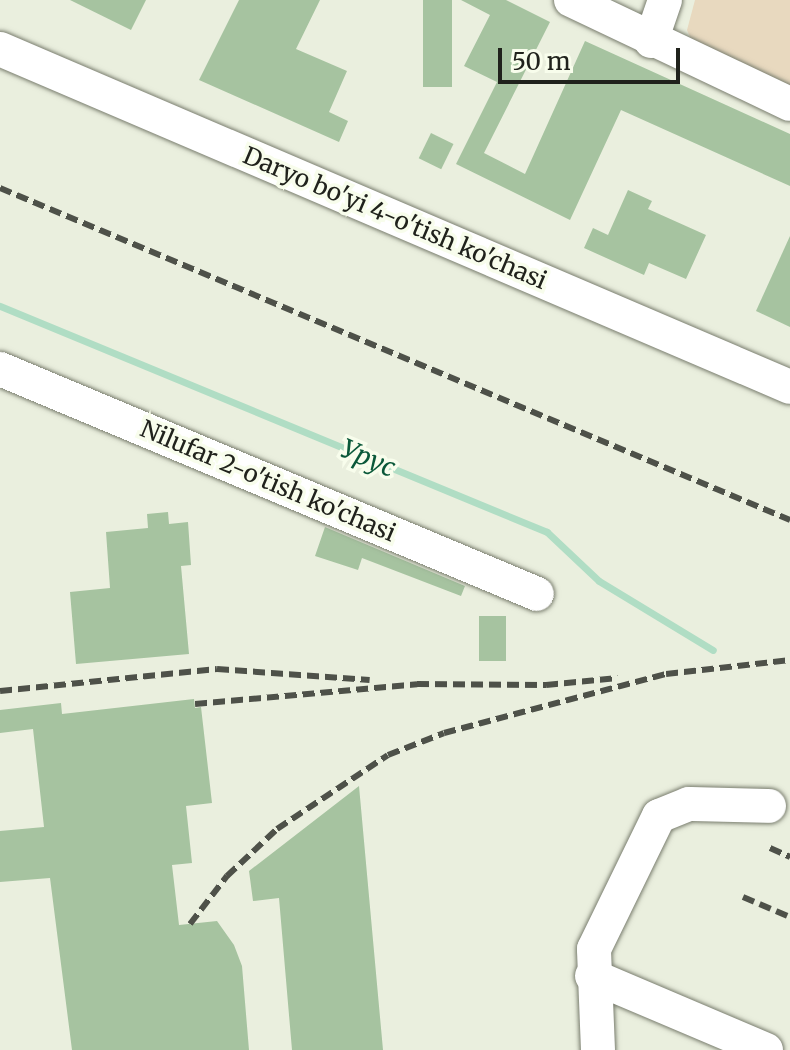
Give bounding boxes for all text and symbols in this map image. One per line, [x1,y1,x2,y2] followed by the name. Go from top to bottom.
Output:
[502,32,684,82] scale bar
[512,46,571,77] text: 50 m
[239,141,551,295] street label: Daryo bo'yi 4-o'tish ko'chasi
[136,414,400,548] street label: Nilufar 2-o'tish ko'chasi
[336,433,400,483] water label: Урус

